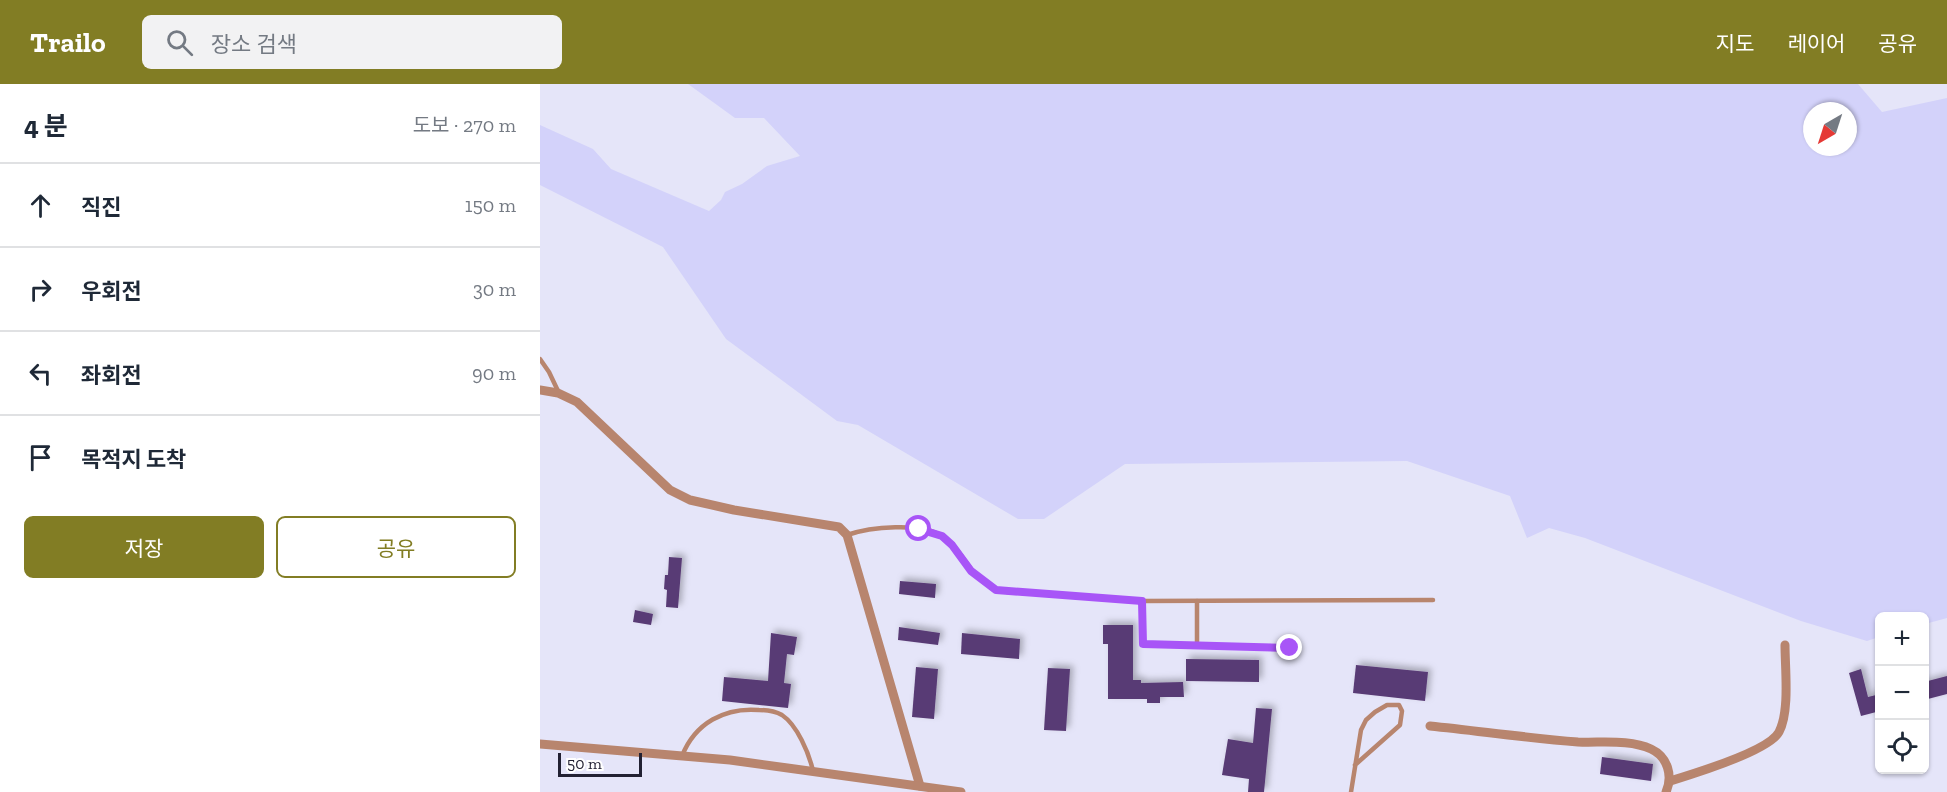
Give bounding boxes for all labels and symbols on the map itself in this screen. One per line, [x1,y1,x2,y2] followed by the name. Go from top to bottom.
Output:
[1803,102,1857,156] north arrow
[905,515,931,541] route start
[1276,634,1302,660] route end
[558,750,642,778] scale bar

